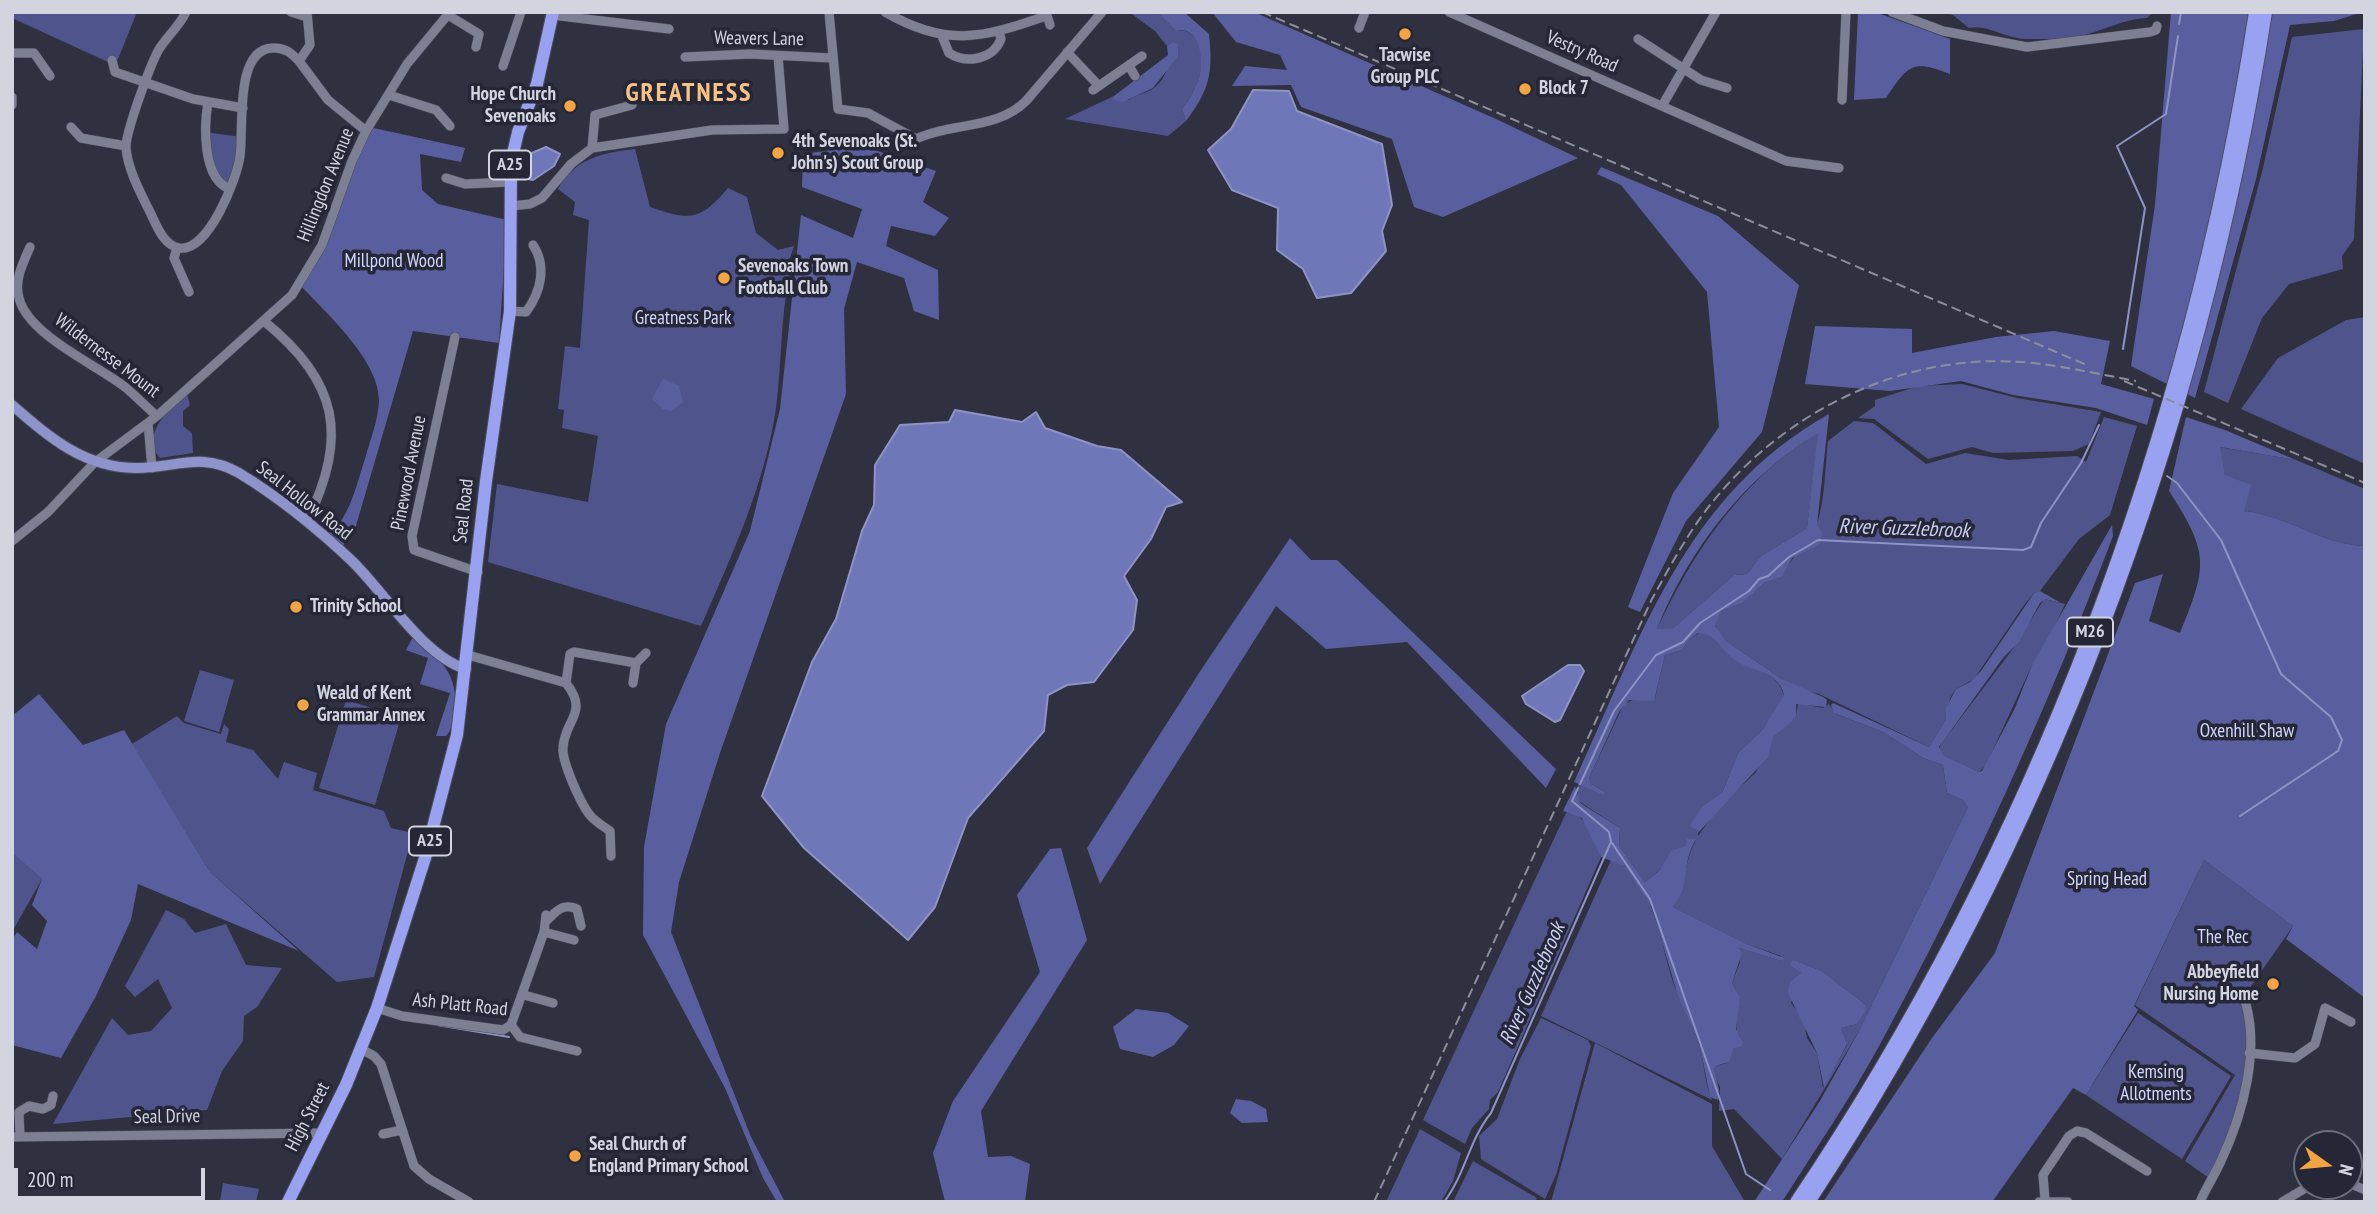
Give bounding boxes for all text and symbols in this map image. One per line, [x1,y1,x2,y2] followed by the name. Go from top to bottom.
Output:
[1397,26,1413,42] marker: Tacwise Group PLC
[1543,26,1621,78] street label: Vestry Road
[714,27,804,51] street label: Weavers Lane
[1371,45,1439,89] place label: Tacwise Group PLC
[627,78,751,110] district label: GREATNESS
[1539,78,1589,100] place label: Block 7
[1517,81,1533,97] marker: Block 7
[470,84,556,128] place label: Hope Church Sevenoaks
[562,98,578,114] marker: Hope Church Sevenoaks
[293,125,359,245] street label: Hillingdon Avenue
[792,131,923,175] place label: 4th Sevenoaks (St. John's) Scout Group
[770,145,786,161] marker: 4th Sevenoaks (St. John's) Scout Group
[489,150,531,180] road number: A25
[345,251,443,273] park label: Millpond Wood
[738,256,848,300] place label: Sevenoaks Town Football Club
[716,270,732,286] marker: Sevenoaks Town Football Club
[635,308,731,330] park label: Greatness Park
[50,309,164,403] street label: Wildernesse Mount
[387,414,431,532] street label: Pinewood Avenue
[252,457,356,545] street label: Seal Hollow Road
[449,478,479,544] street label: Seal Road
[1838,514,1970,544] water label: River Guzzlebrook
[310,596,402,618] place label: Trinity School
[288,599,304,615] marker: Trinity School
[2067,618,2113,646] road number: M26
[317,683,425,727] place label: Weald of Kent Grammar Annex
[295,697,311,713] marker: Weald of Kent Grammar Annex
[2200,721,2294,743] park label: Oxenhill Shaw
[409,826,451,856] road number: A25
[2067,869,2147,891] park label: Spring Head
[1495,919,1571,1049] water label: River Guzzlebrook
[2197,927,2249,949] park label: The Rec
[2164,962,2259,1006] place label: Abbeyfield Nursing Home
[2265,976,2281,992] marker: Abbeyfield Nursing Home
[411,989,509,1021] street label: Ash Platt Road
[2120,1062,2192,1106] park label: Kemsing Allotments
[281,1079,335,1155] street label: High Street
[134,1105,200,1129] street label: Seal Drive
[2293,1130,2363,1200] north arrow
[589,1134,748,1178] place label: Seal Church of England Primary School
[567,1148,583,1164] marker: Seal Church of England Primary School
[18,1154,208,1198] scale bar
[2333,1162,2359,1178] text: N
[27,1166,73,1193] text: 200 m

